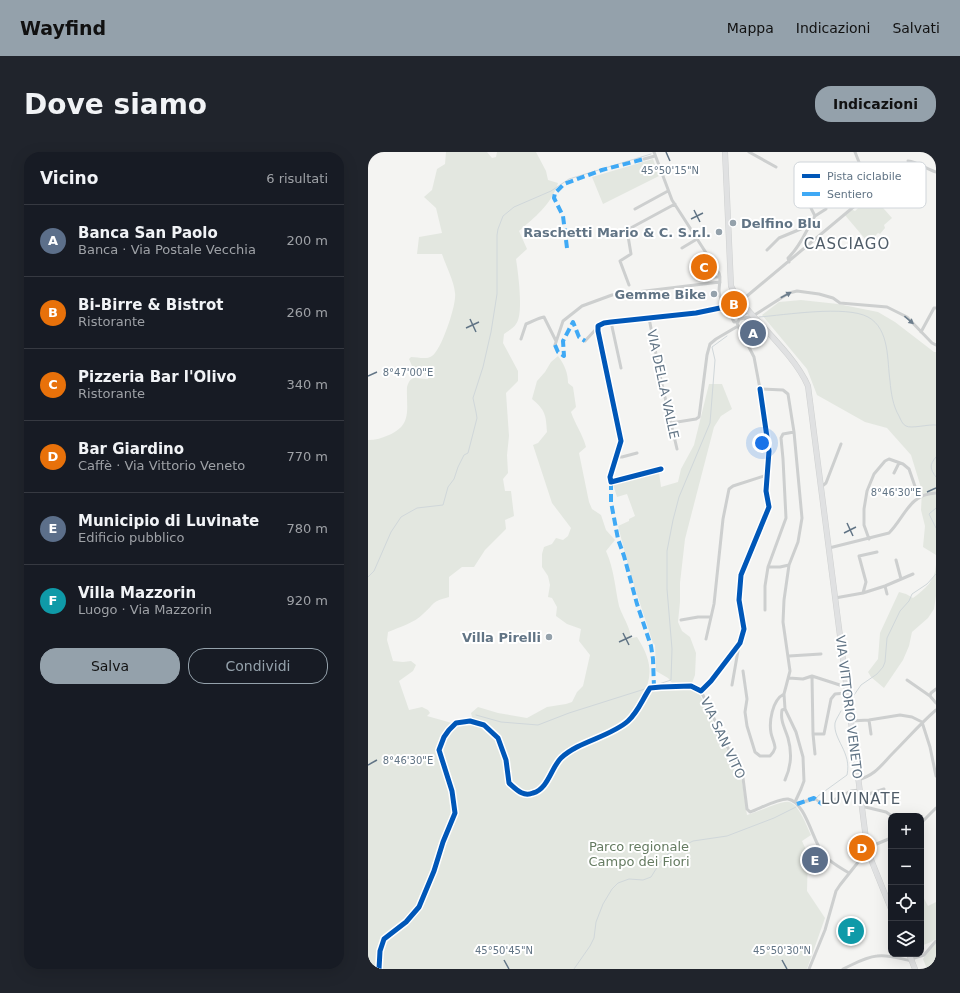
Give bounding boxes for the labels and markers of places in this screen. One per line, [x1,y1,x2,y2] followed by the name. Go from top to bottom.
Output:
[741,216,821,231] place label: Delfino Blu
[728,218,738,228] marker: Delfino Blu
[523,225,711,240] place label: Raschetti Mario & C. S.r.l.
[714,227,724,237] marker: Raschetti Mario & C. S.r.l.
[691,252,717,282] pin: C
[615,287,706,302] place label: Gemme Bike
[709,289,719,299] marker: Gemme Bike
[721,289,747,319] pin: B
[740,318,766,348] pin: A
[462,630,541,645] place label: Villa Pirelli
[544,632,554,642] marker: Villa Pirelli
[849,833,875,863] pin: D
[802,845,828,875] pin: E
[838,916,864,946] pin: F

